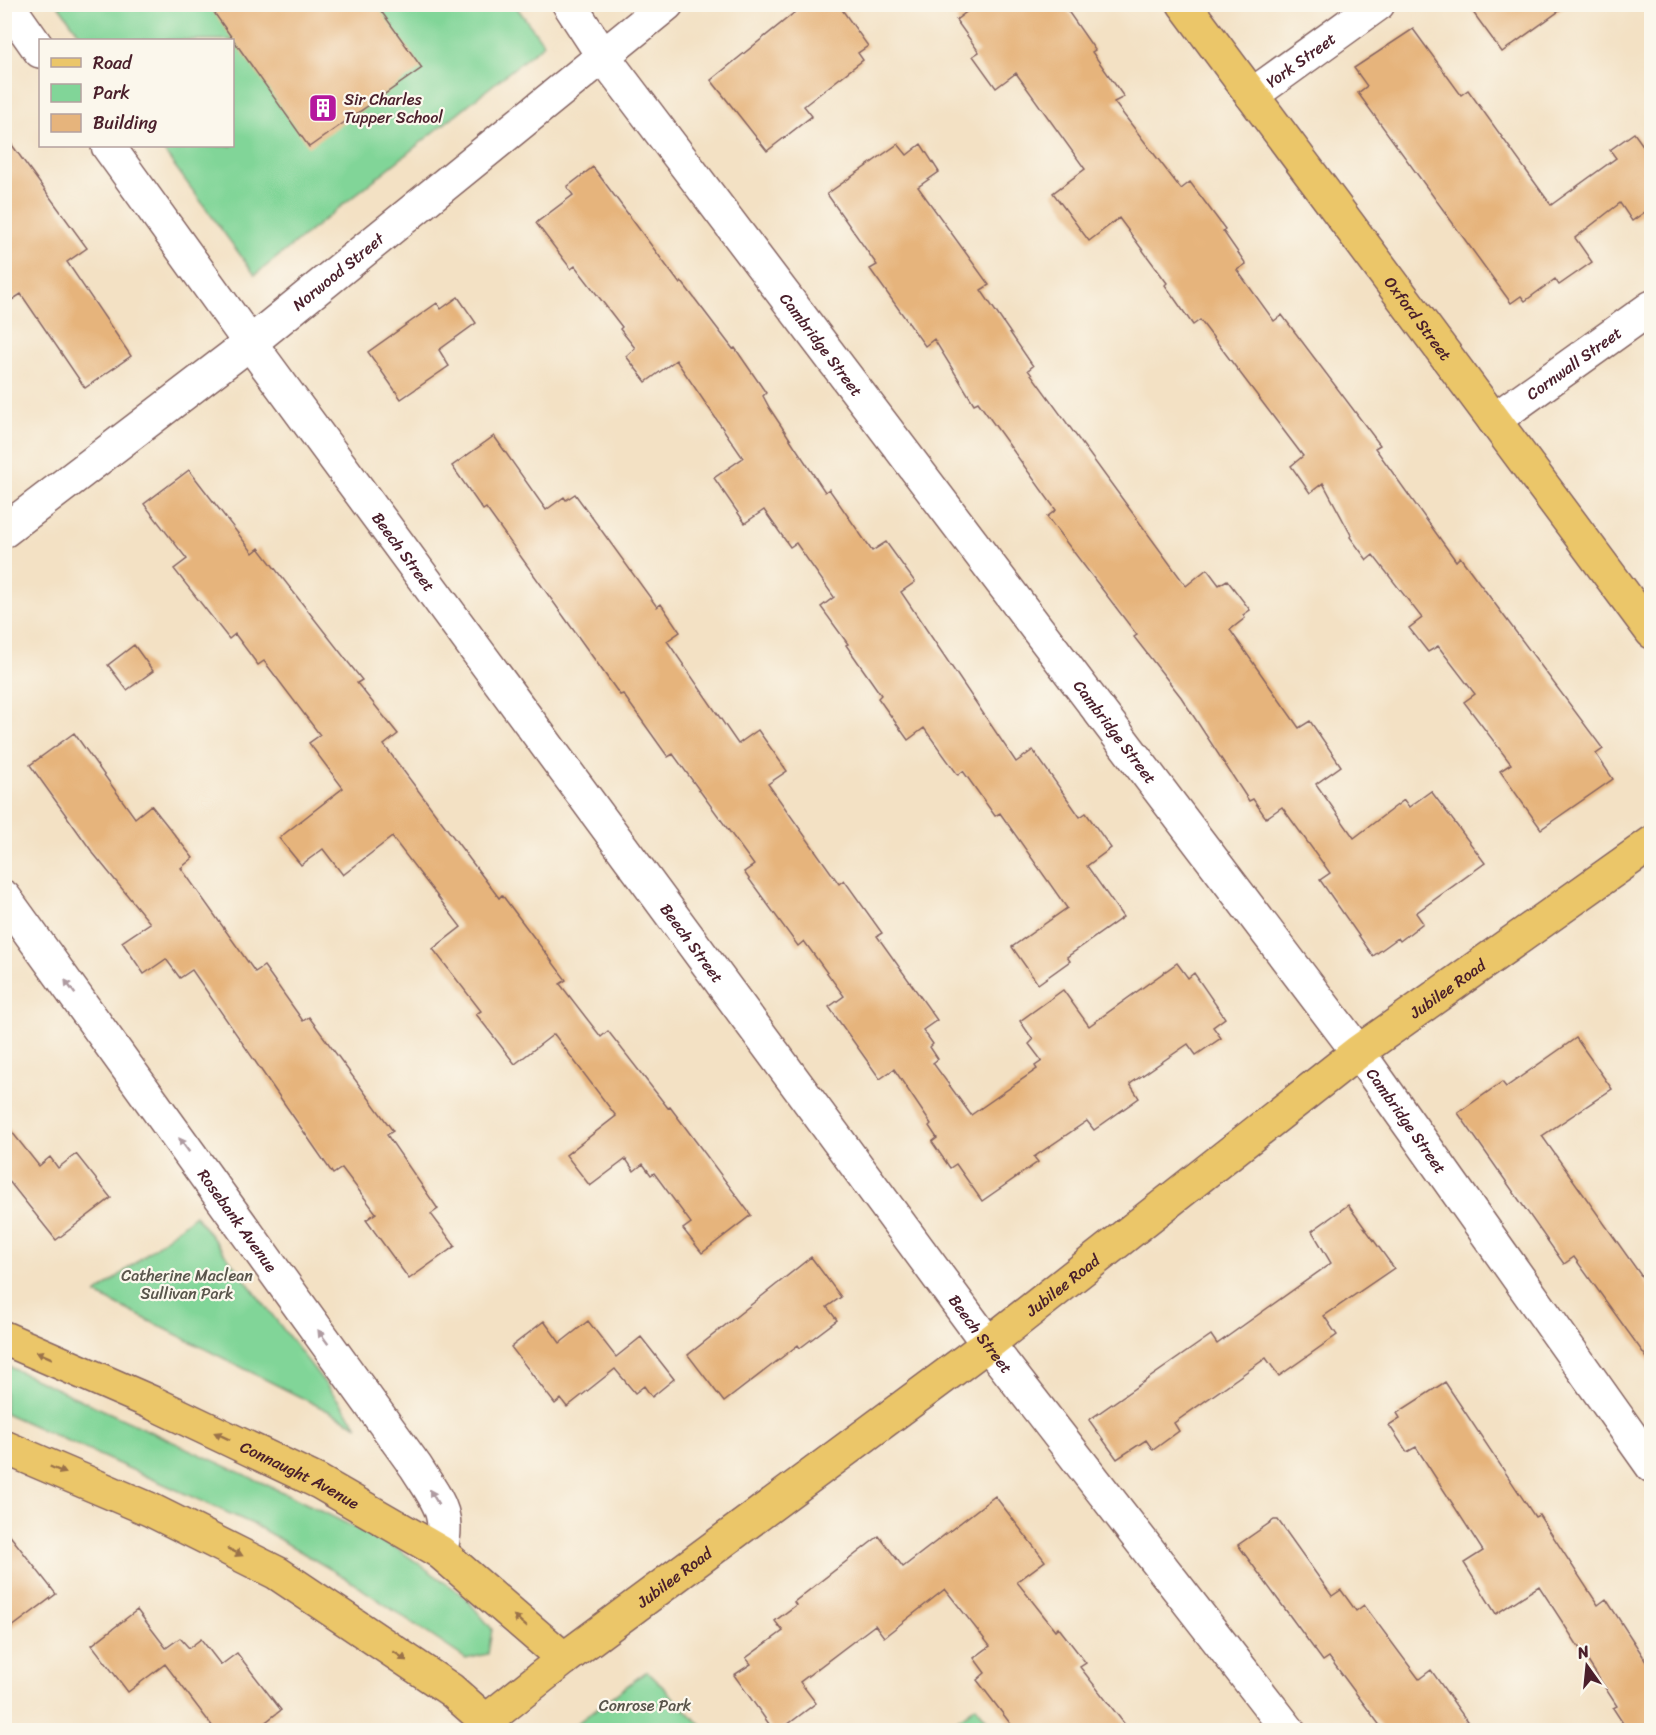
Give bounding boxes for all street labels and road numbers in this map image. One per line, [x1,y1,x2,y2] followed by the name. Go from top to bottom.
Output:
[1259,24,1342,95] street label: York Street
[285,225,391,318] street label: Norwood Street
[1377,270,1460,367] street label: Oxford Street
[772,286,871,403] street label: Cambridge Street
[1520,319,1628,407] street label: Cornwall Street
[364,505,443,598] street label: Beech Street
[1066,673,1164,790] street label: Cambridge Street
[653,896,732,989] street label: Beech Street
[1402,950,1493,1027] street label: Jubilee Road
[1359,1061,1455,1180] street label: Cambridge Street
[190,1162,286,1279] street label: Rosebank Avenue
[1018,1245,1107,1325] street label: Jubilee Road
[941,1288,1021,1380] street label: Beech Street
[235,1432,365,1517] street label: Connaught Avenue
[629,1538,719,1616] street label: Jubilee Road

